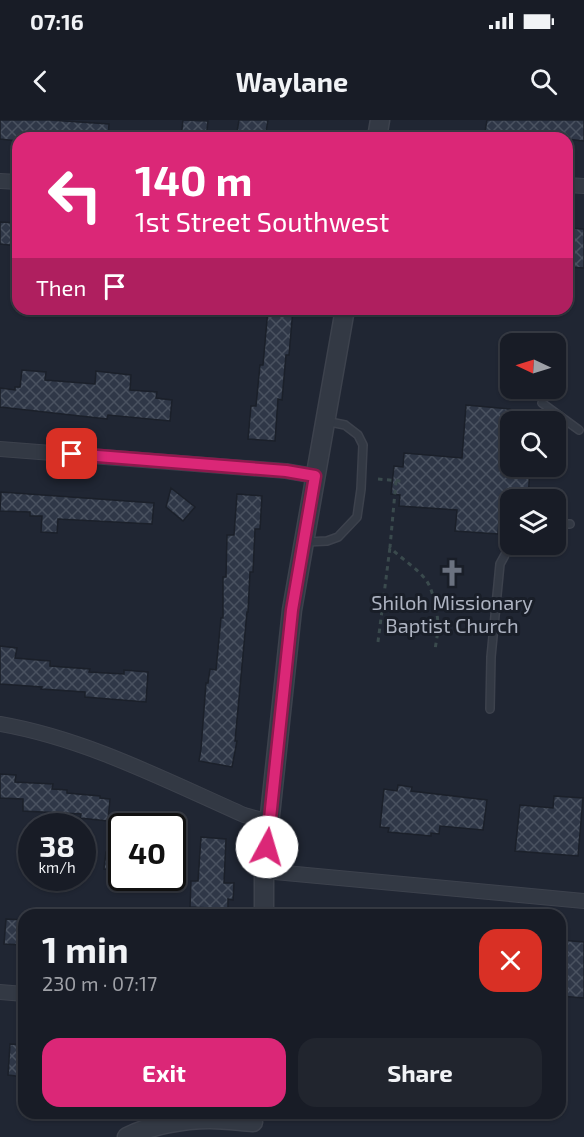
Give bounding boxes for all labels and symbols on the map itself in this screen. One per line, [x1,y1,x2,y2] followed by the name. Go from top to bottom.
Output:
[500,333,566,399] north arrow
[46,428,97,479] pin
[437,558,467,588] church icon: Shiloh Missionary Baptist Church
[371,590,533,637] place label: Shiloh Missionary Baptist Church
[108,813,186,891] speed limit sign: 40
[235,815,299,879] position arrow

